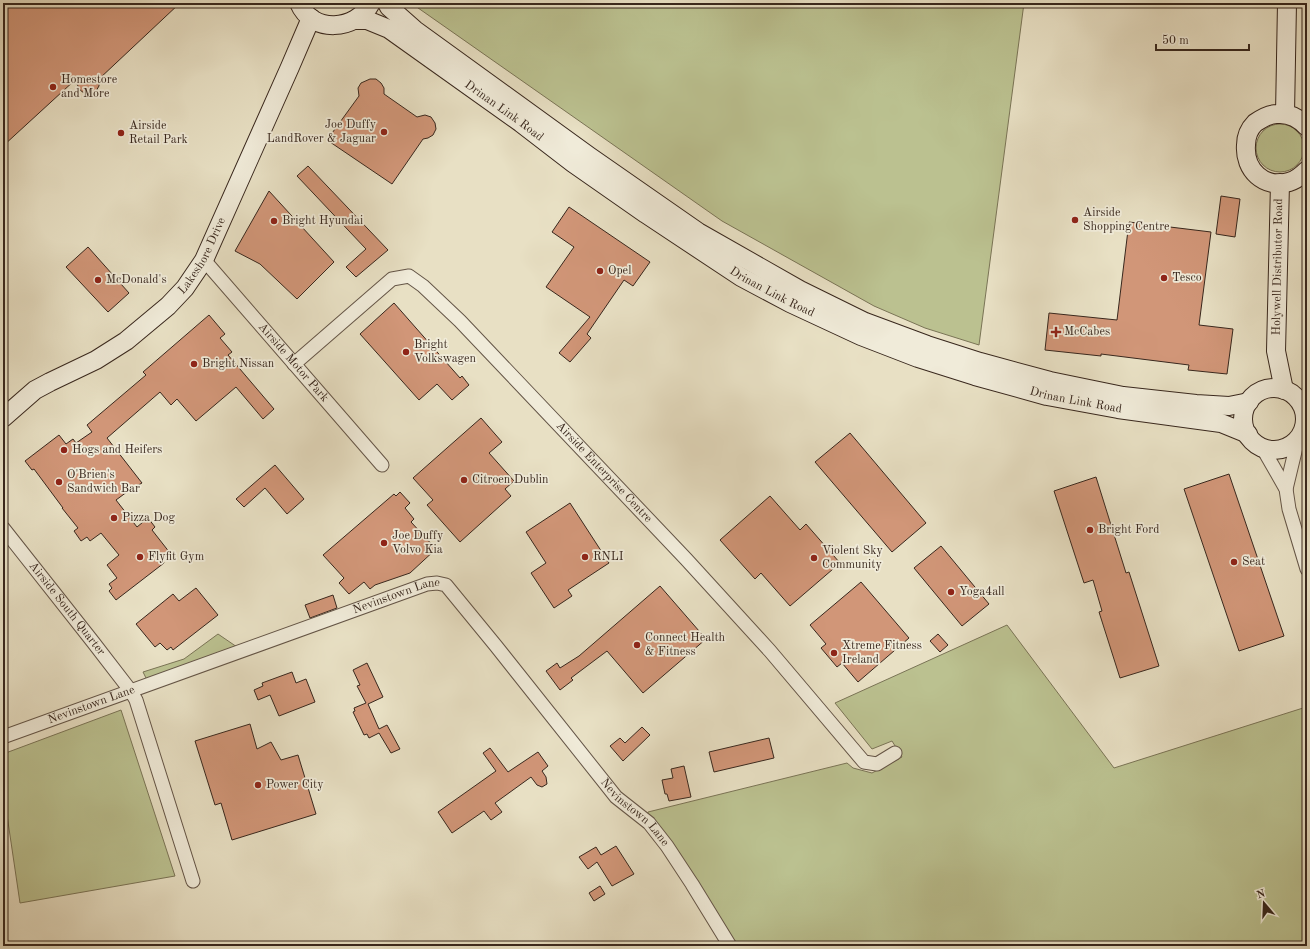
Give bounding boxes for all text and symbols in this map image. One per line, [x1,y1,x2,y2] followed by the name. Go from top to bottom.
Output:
[1156,26,1249,52] scale bar
[1162,34,1189,47] text: 50 m
[61,74,118,100] place label: Homestore and More
[462,79,545,144] street label: Drinan Link Road
[48,82,58,92] marker: Homestore and More
[267,119,377,145] place label: Joe Duffy LandRover & Jaguar
[129,120,188,146] place label: Airside Retail Park
[379,127,389,137] marker: Joe Duffy LandRover & Jaguar
[116,128,126,138] marker: Airside Retail Park
[1271,198,1285,336] street label: Holywell Distributor Road
[1083,207,1170,233] place label: Airside Shopping Centre
[176,215,228,297] street label: Lakeshore Drive
[282,215,363,227] place label: Bright Hyundai
[1070,215,1080,225] marker: Airside Shopping Centre
[269,216,279,226] marker: Bright Hyundai
[608,265,631,277] place label: Opel
[727,265,816,319] street label: Drinan Link Road
[595,266,605,276] marker: Opel
[1172,272,1202,284] place label: Tesco
[1159,273,1169,283] marker: Tesco
[106,274,167,286] place label: McDonald's
[93,275,103,285] marker: McDonald's
[256,321,331,404] street label: Airside Motor Park
[1064,326,1110,338] place label: McCabes
[1051,327,1061,337] marker: McCabes
[414,339,477,365] place label: Bright Volkswagen
[401,347,411,357] marker: Bright Volkswagen
[202,358,275,370] place label: Bright Nissan
[189,359,199,369] marker: Bright Nissan
[1028,385,1123,415] street label: Drinan Link Road
[553,420,655,525] street label: Airside Enterprise Centre
[72,444,162,456] place label: Hogs and Heifers
[59,445,69,455] marker: Hogs and Heifers
[67,469,140,495] place label: O'Brien's Sandwich Bar
[472,474,549,486] place label: Citroen Dublin
[459,475,469,485] marker: Citroen Dublin
[54,477,64,487] marker: O'Brien's Sandwich Bar
[122,512,176,524] place label: Pizza Dog
[109,513,119,523] marker: Pizza Dog
[1098,524,1159,536] place label: Bright Ford
[1085,525,1095,535] marker: Bright Ford
[392,530,444,556] place label: Joe Duffy Volvo Kia
[379,538,389,548] marker: Joe Duffy Volvo Kia
[822,545,883,571] place label: Violent Sky Community
[148,551,205,563] place label: Flyfit Gym
[593,551,624,563] place label: RNLI
[135,552,145,562] marker: Flyfit Gym
[580,552,590,562] marker: RNLI
[809,553,819,563] marker: Violent Sky Community
[1242,556,1265,568] place label: Seat
[1229,557,1239,567] marker: Seat
[26,560,107,658] street label: Airside South Quarter
[351,577,442,616] street label: Nevinstown Lane
[959,586,1005,598] place label: Yoga4all
[946,587,956,597] marker: Yoga4all
[645,632,726,658] place label: Connect Health & Fitness
[632,640,642,650] marker: Connect Health & Fitness
[842,640,922,666] place label: Xtreme Fitness Ireland
[829,648,839,658] marker: Xtreme Fitness Ireland
[46,684,137,726] street label: Nevinstown Lane
[598,777,671,849] street label: Nevinstown Lane
[266,779,324,791] place label: Power City
[253,780,263,790] marker: Power City
[1244,883,1284,923] north arrow
[1255,888,1268,902] text: N

